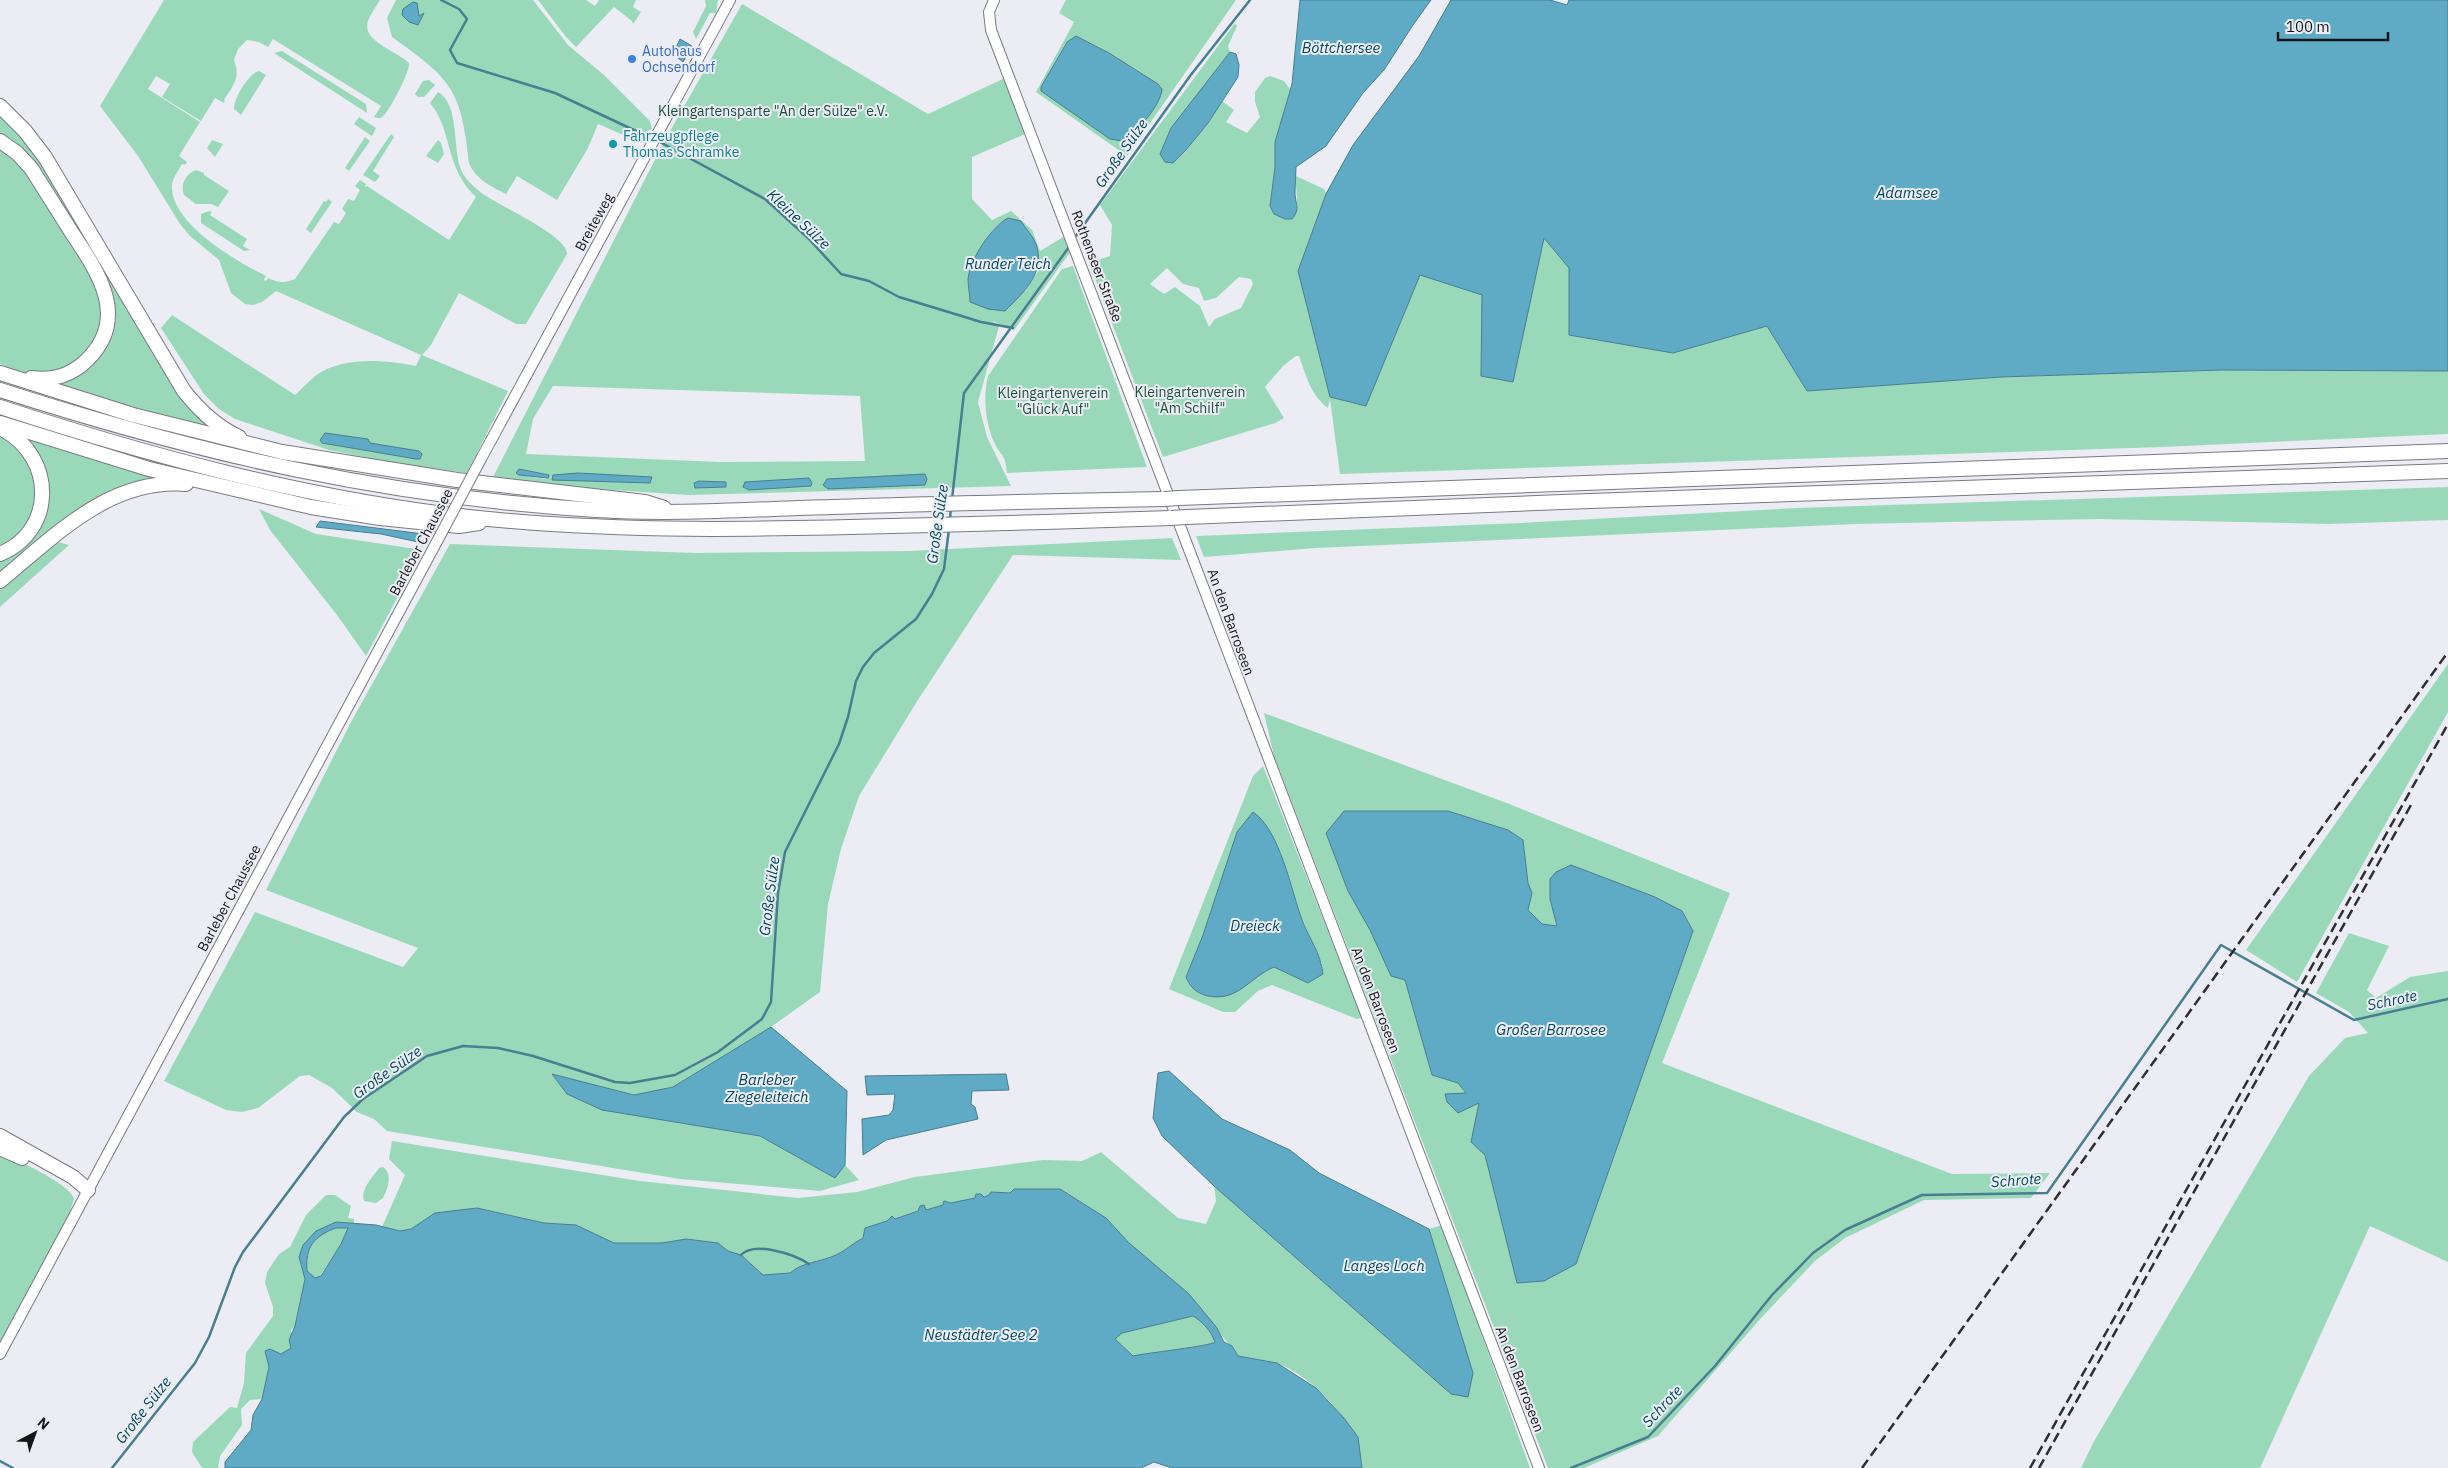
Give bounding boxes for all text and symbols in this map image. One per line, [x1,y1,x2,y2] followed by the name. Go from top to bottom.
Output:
[2278,10,2388,42] scale bar
[2286,17,2330,36] text: 100 m
[1302,38,1380,57] water label: Böttchersee
[642,42,716,76] place label: Autohaus Ochsendorf
[626,53,638,65] marker: Autohaus Ochsendorf
[658,102,888,120] park label: Kleingartensparte "An der Sülze" e.V.
[1090,115,1152,191] water label: Große Sülze
[623,127,740,161] place label: Fahrzeugpflege Thomas Schramke
[607,138,619,150] marker: Fahrzeugpflege Thomas Schramke
[1875,183,1938,202] water label: Adamsee
[763,185,835,253] water label: Kleine Sülze
[571,189,618,254] street label: Breiteweg
[1067,208,1127,325] street label: Rothenseer Straße
[965,254,1051,273] water label: Runder Teich
[1135,383,1245,417] park label: Kleingartenverein "Am Schilf"
[998,384,1108,418] park label: Kleingartenverein "Glück Auf"
[922,483,952,565] water label: Große Sülze
[385,485,457,599] street label: Barleber Chaussee
[1203,566,1259,678] street label: An den Barroseen
[193,841,265,955] street label: Barleber Chaussee
[755,855,783,937] water label: Große Sülze
[1230,916,1280,935] water label: Dreieck
[1348,944,1404,1056] street label: An den Barroseen
[2365,985,2419,1015] water label: Schrote
[1496,1020,1606,1039] water label: Großer Barrosee
[349,1041,425,1103] water label: Große Sülze
[724,1070,809,1106] water label: Barleber Ziegeleiteich
[1990,1169,2042,1191] water label: Schrote
[1343,1256,1425,1275] water label: Langes Loch
[1492,1323,1548,1435] street label: An den Barroseen
[924,1325,1038,1344] water label: Neustädter See 2
[111,1372,175,1447] water label: Große Sülze
[1638,1381,1686,1431] water label: Schrote
[10,1408,60,1458] north arrow
[34,1413,53,1433] text: N

